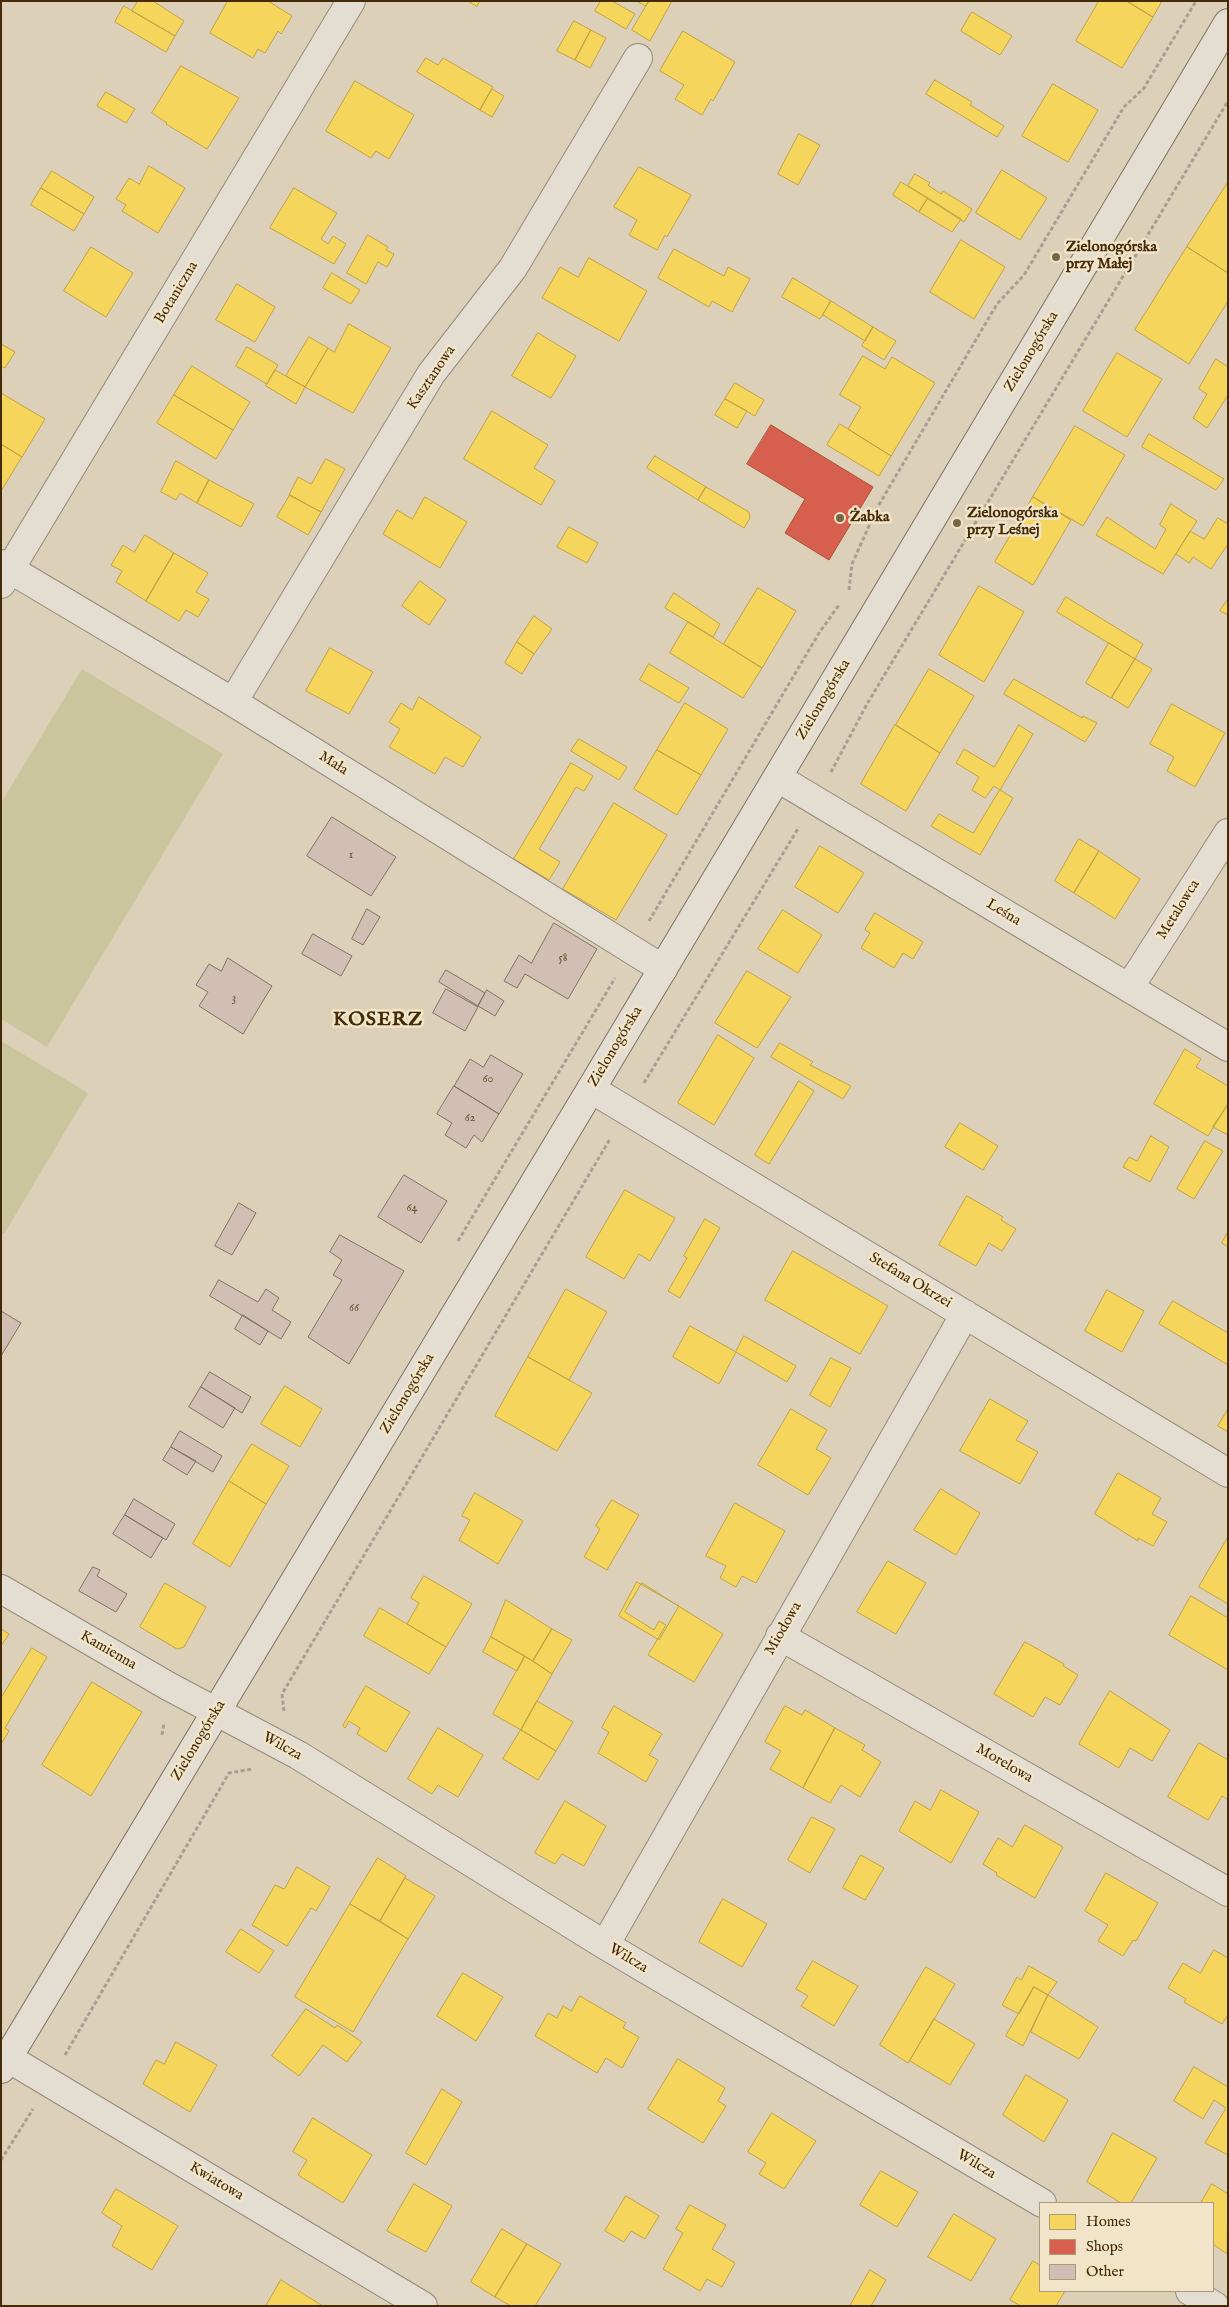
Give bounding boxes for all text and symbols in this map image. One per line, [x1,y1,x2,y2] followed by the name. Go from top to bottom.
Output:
[1066,239,1157,274] place label: Zielonogórska przy Małej
[1050,251,1062,263] marker: Zielonogórska przy Małej
[151,259,203,327] street label: Botaniczna
[1001,308,1063,396] street label: Zielonogórska
[404,343,460,413] street label: Kasztanowa
[967,505,1058,540] place label: Zielonogórska przy Leśnej
[850,509,889,527] place label: Żabka
[834,512,846,524] marker: Żabka
[951,517,963,529] marker: Zielonogórska przy Leśnej
[793,656,855,744] street label: Zielonogórska
[315,748,351,780] street label: Mała
[349,849,353,863] house number: 1
[1154,877,1204,943] street label: Metalowca
[982,896,1024,930] street label: Leśna
[558,952,568,966] house number: 58
[232,992,236,1006] house number: 3
[585,1003,647,1091] street label: Zielonogórska
[332,1009,424,1033] district label: KOSERZ
[483,1073,493,1087] house number: 60
[465,1112,475,1126] house number: 62
[407,1202,417,1216] house number: 64
[865,1249,955,1313] street label: Stefana Okrzei
[349,1302,359,1316] house number: 66
[377,1350,439,1438] street label: Zielonogórska
[762,1599,806,1659] street label: Miodowa
[77,1628,139,1674] street label: Kamienna
[168,1697,230,1785] street label: Zielonogórska
[259,1729,305,1765] street label: Wilcza
[972,1741,1036,1787] street label: Morelowa
[605,1940,651,1978] street label: Wilcza
[953,2146,999,2184] street label: Wilcza
[186,2159,246,2205] street label: Kwiatowa
[1039,2202,1214,2292] legend
[1086,2212,1130,2231] text: Homes
[1086,2237,1123,2256] text: Shops
[1086,2262,1124,2281] text: Other

